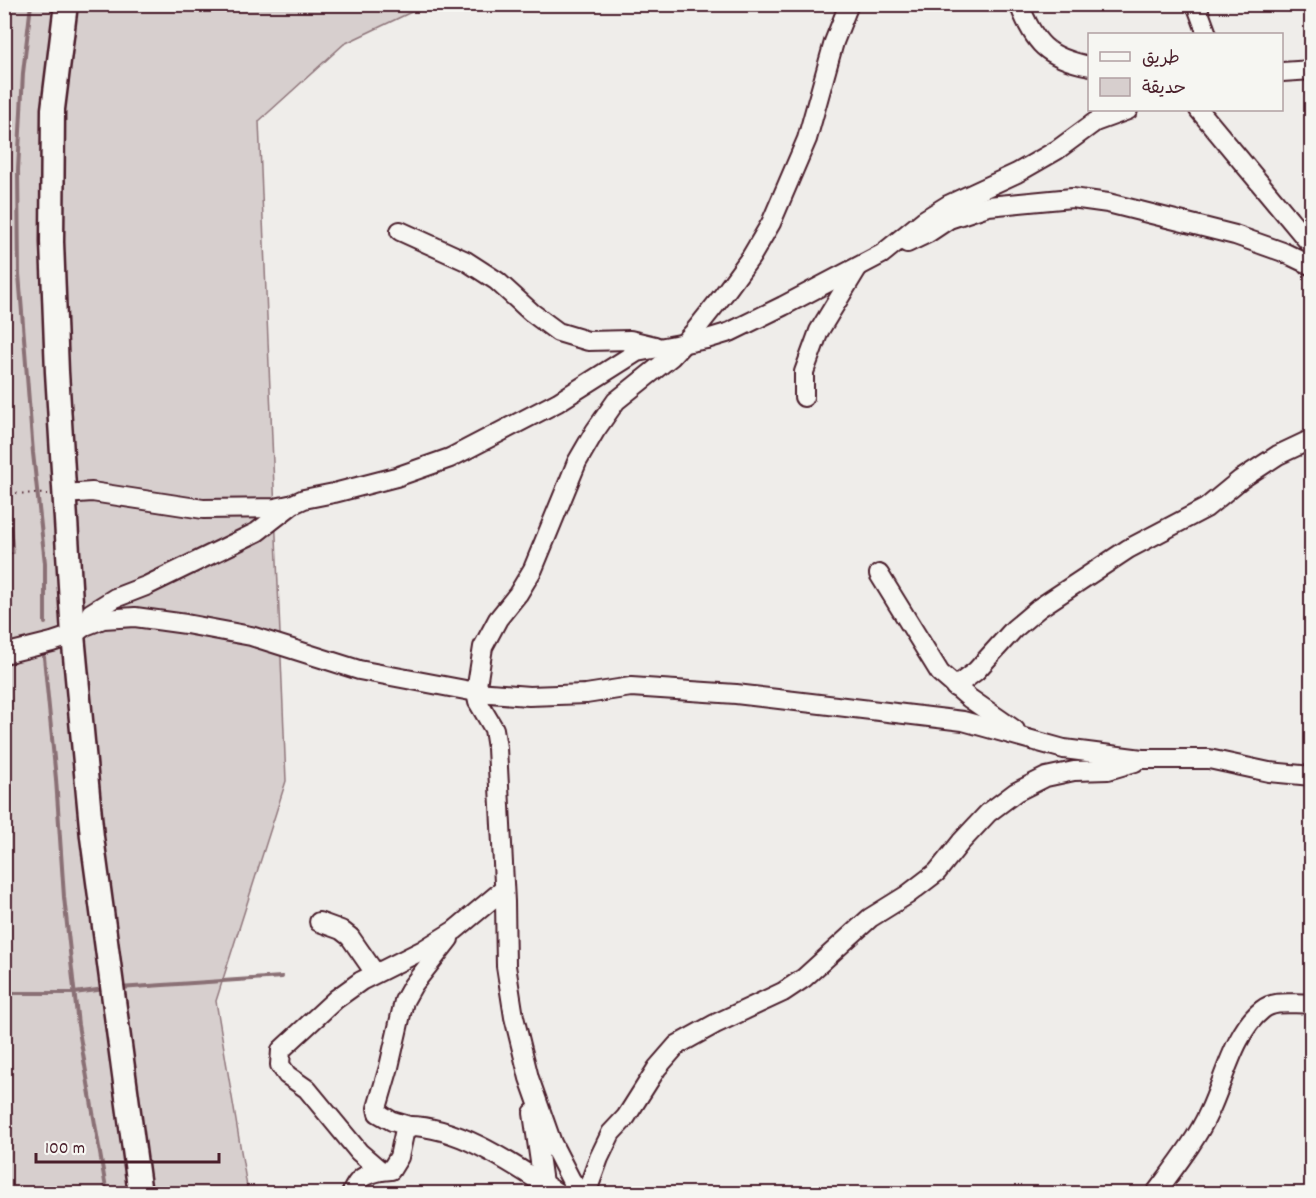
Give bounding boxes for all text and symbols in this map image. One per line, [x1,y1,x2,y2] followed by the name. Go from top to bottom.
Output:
[1088,33,1283,111] legend
[1142,47,1180,72] text: طريق
[1142,77,1186,102] text: حديقة
[36,1126,219,1164] scale bar
[45,1137,85,1162] text: 100 m

